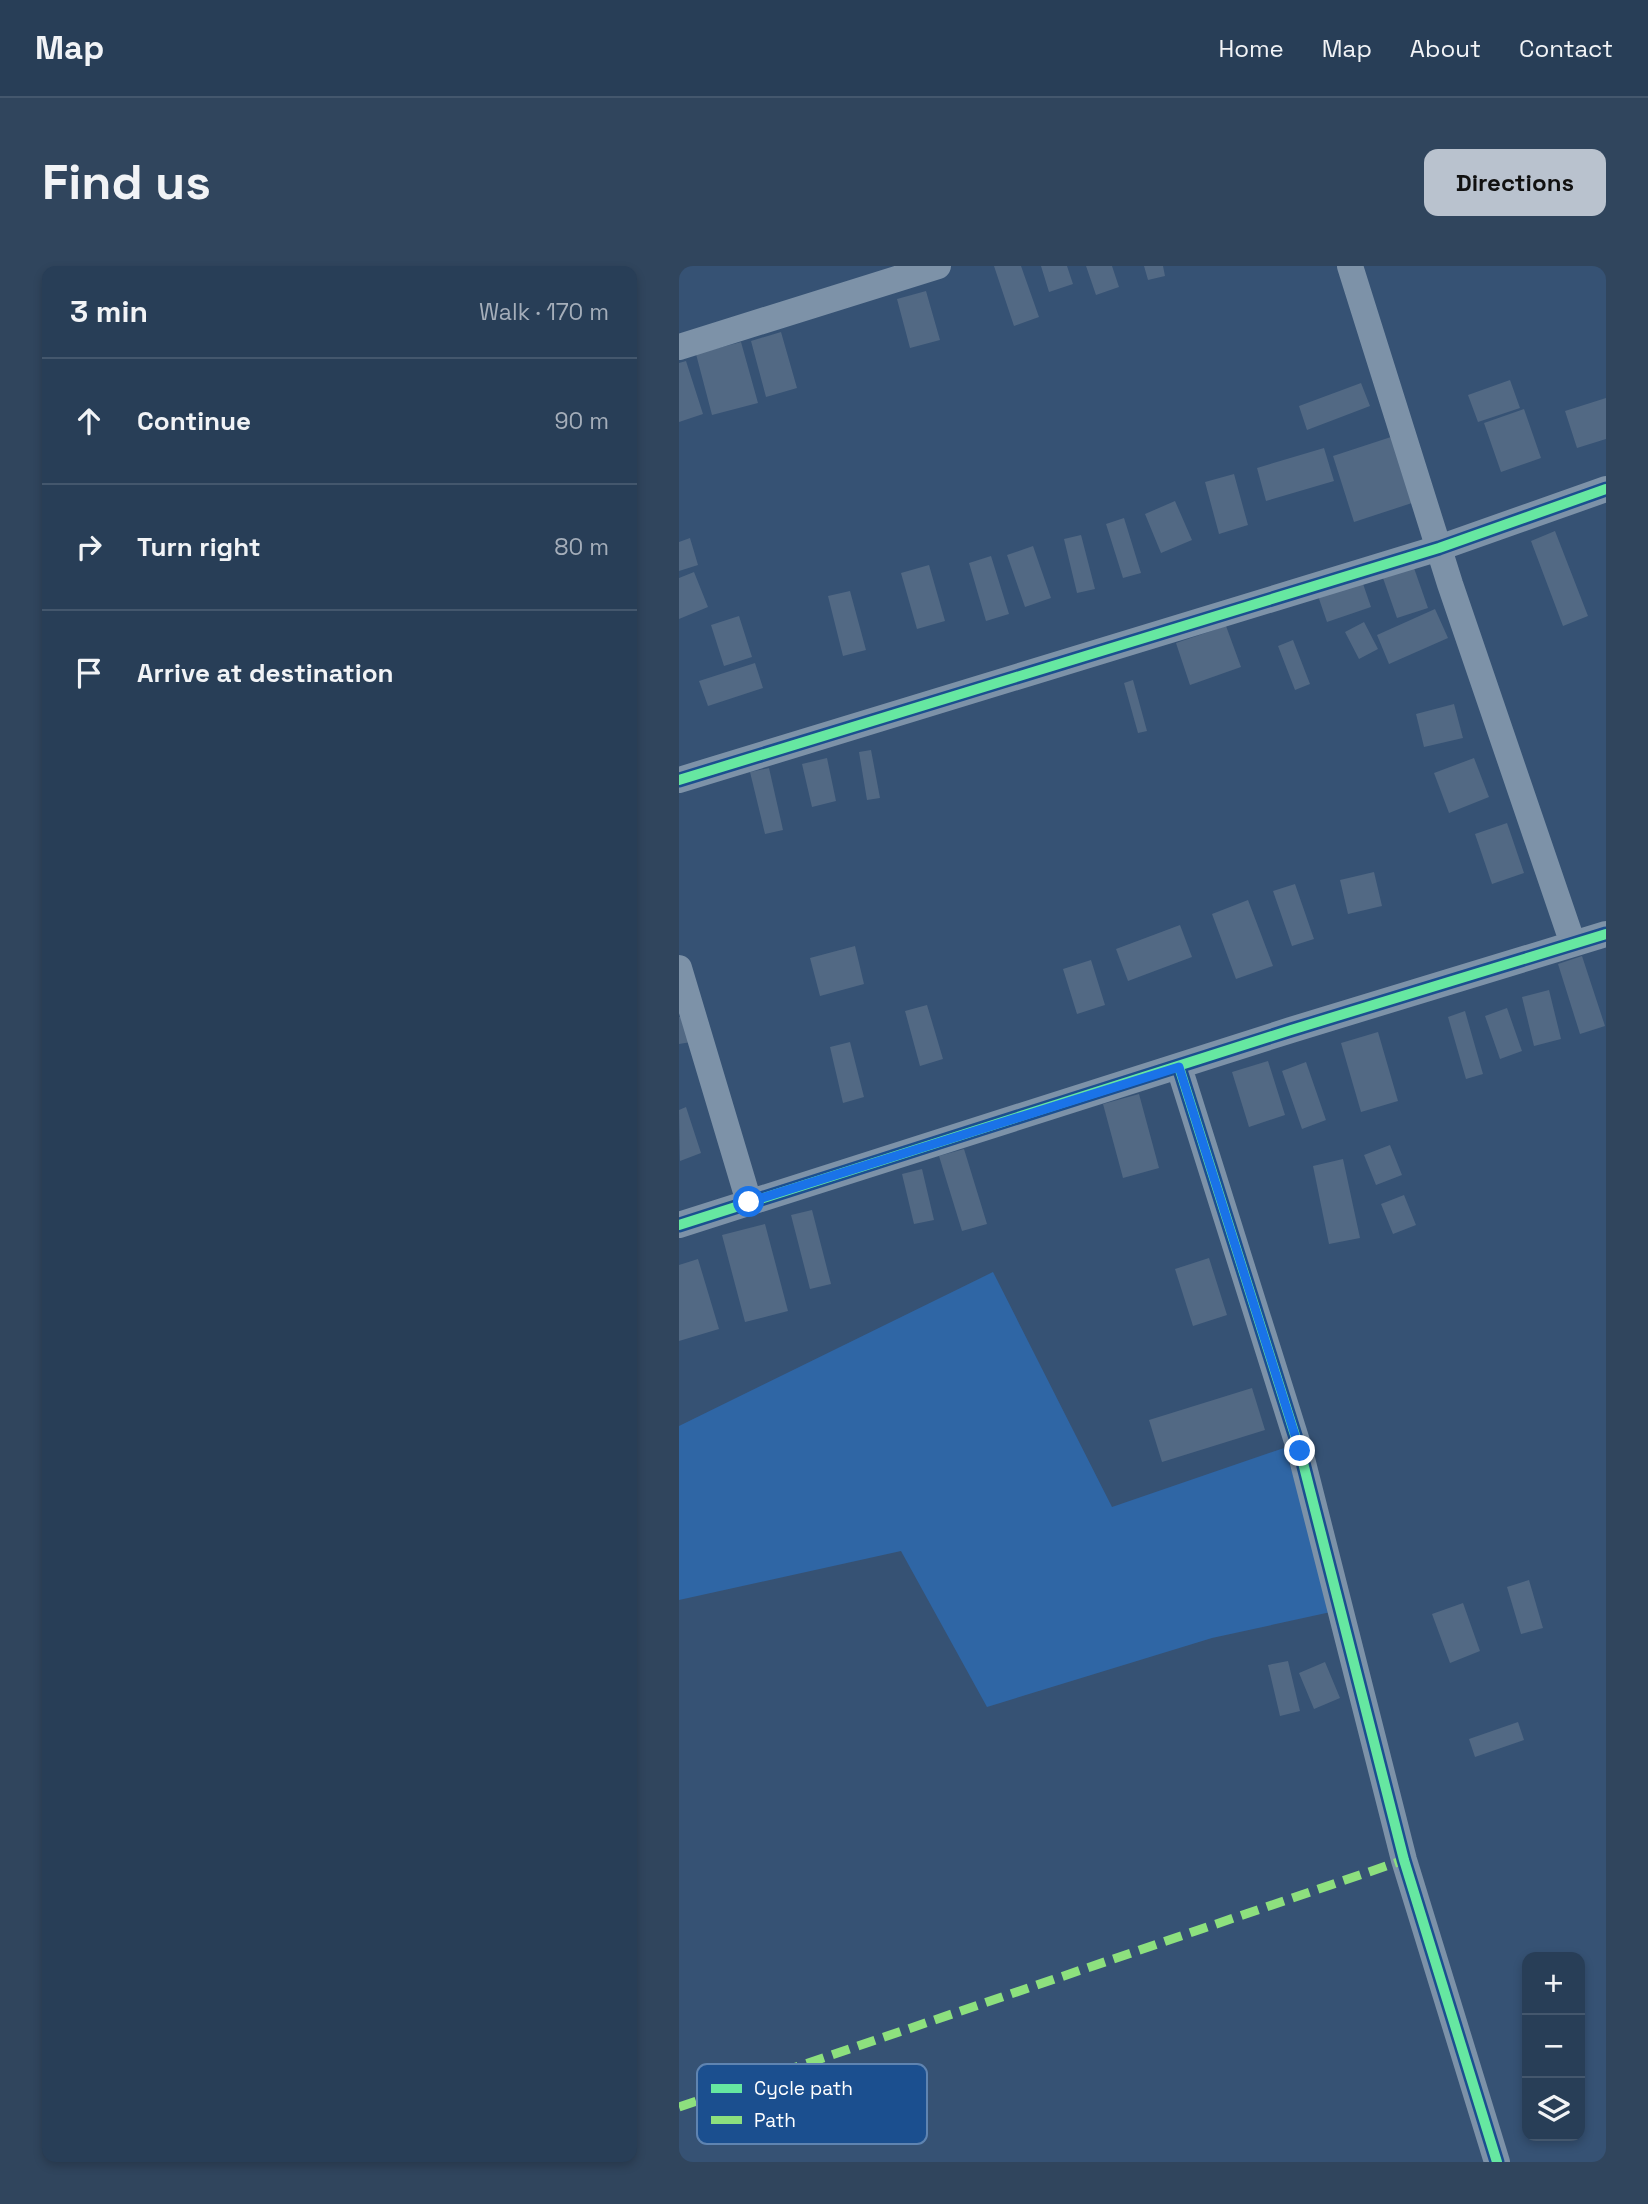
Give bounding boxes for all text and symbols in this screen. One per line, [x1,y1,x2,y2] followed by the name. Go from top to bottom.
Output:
[35,27,104,69] text: Map
[1218,33,1284,64] text: Home
[1322,33,1372,64] text: Map
[1410,33,1481,64] text: About
[1519,33,1613,64] text: Contact
[1424,149,1606,216] button: Directions
[42,151,211,213] text: Find us
[70,292,148,331] text: 3 min
[479,297,609,327] text: Walk · 170 m
[70,402,108,440] icon: ahead
[137,404,251,438] text: Continue
[554,406,609,436] text: 90 m
[70,528,108,566] icon: right
[137,530,261,564] text: Turn right
[554,532,609,562] text: 80 m
[70,654,108,692] icon: arrive
[137,656,394,690] text: Arrive at destination
[733,1186,764,1217] route start
[1284,1435,1315,1466] route end
[1522,1952,1585,2141] map controls
[1522,1952,1585,2015] button: +
[1522,2015,1585,2078] button: −
[697,2064,927,2144] legend
[754,2076,853,2101] text: Cycle path
[1522,2078,1585,2141] button: layers
[754,2108,796,2133] text: Path

